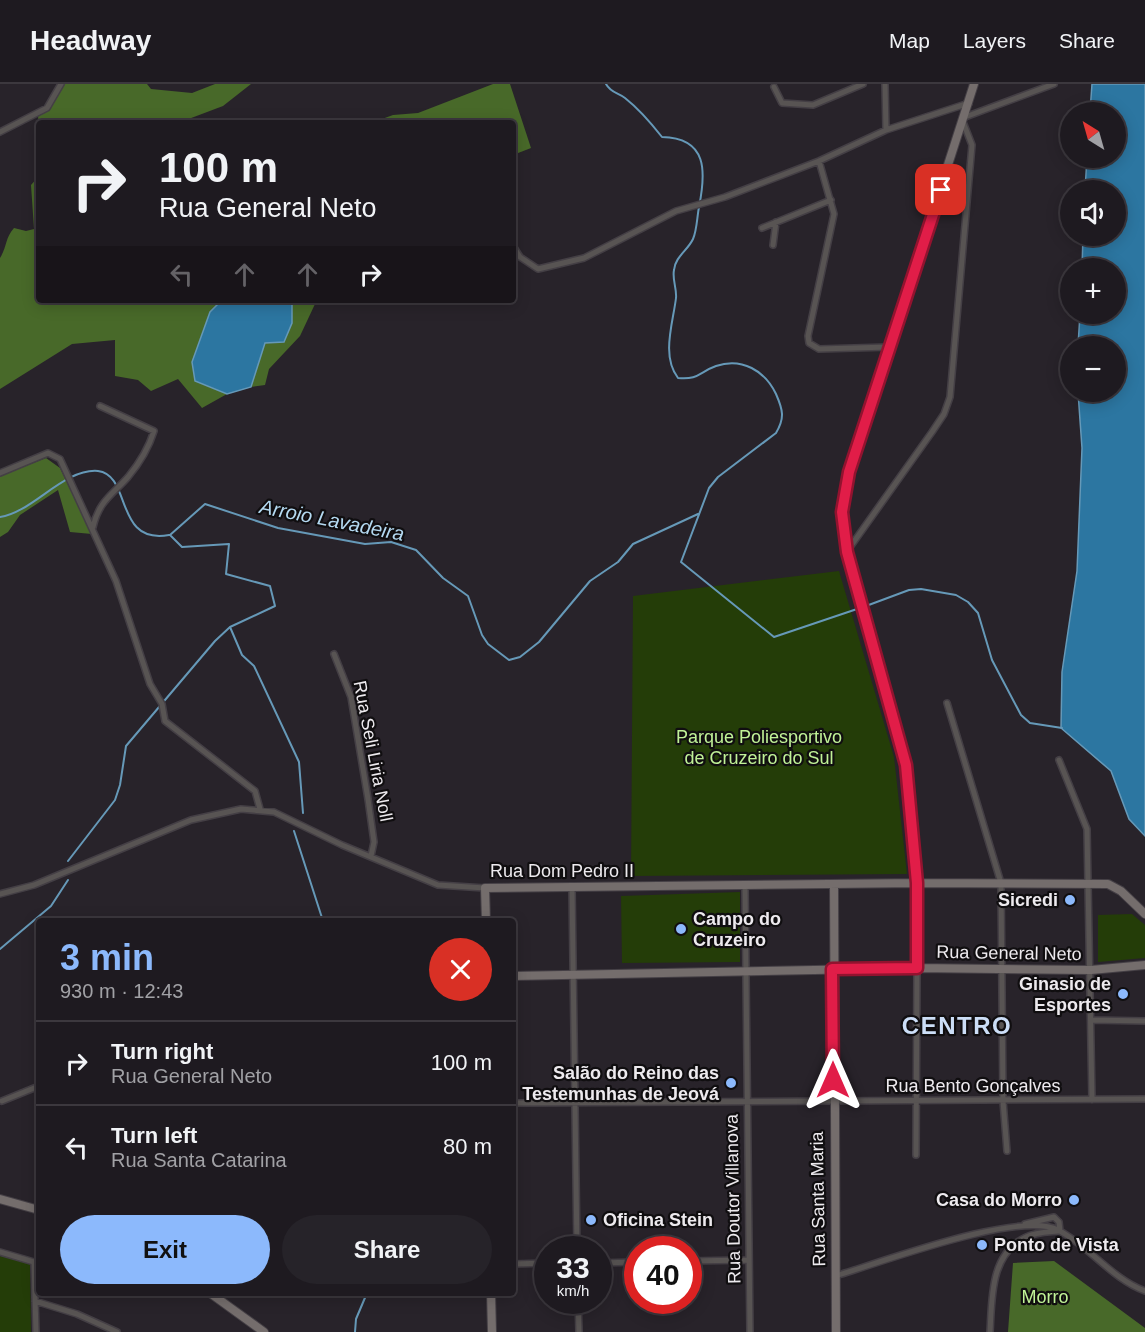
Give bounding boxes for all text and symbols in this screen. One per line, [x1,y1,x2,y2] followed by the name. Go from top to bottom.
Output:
[30,25,151,56] text: Headway
[889,29,930,52] text: Map
[963,29,1026,52] text: Layers
[1059,29,1115,52] text: Share
[1060,102,1126,168] north arrow
[1060,102,1126,402] map controls
[60,144,138,222] icon: right
[159,144,278,191] text: 100 m
[915,164,966,215] pin
[924,173,957,206] icon: arrive
[1060,180,1126,246] button: sound
[159,193,377,223] text: Rua General Neto
[165,258,198,291] icon: left
[228,258,261,291] icon: ahead
[291,258,324,291] icon: ahead
[354,258,387,291] icon: right
[1060,258,1126,324] button: +
[1060,336,1126,402] button: −
[257,495,406,545] water label: Arroio Lavadeira
[350,679,396,823] street label: Rua Seli Liria Noll
[676,727,842,768] park label: Parque Poliesportivo de Cruzeiro do Sul
[490,861,634,881] street label: Rua Dom Pedro II
[998,890,1058,910] place label: Sicredi
[1063,893,1077,907] marker: Sicredi
[693,909,781,950] place label: Campo do Cruzeiro
[674,922,688,936] marker: Campo do Cruzeiro
[60,937,154,978] text: 3 min
[429,938,492,1001] button: close
[936,942,1082,964] street label: Rua General Neto
[1019,974,1111,1015] place label: Ginasio de Esportes
[60,980,183,1002] text: 930 m · 12:43
[1116,987,1130,1001] marker: Ginasio de Esportes
[902,1012,1012,1039] district label: CENTRO
[111,1039,213,1064] text: Turn right
[60,1047,93,1080] icon: right
[801,1048,865,1112] position arrow
[431,1050,492,1075] text: 100 m
[522,1063,720,1104] place label: Salão do Reino das Testemunhas de Jeová
[111,1065,272,1087] text: Rua General Neto
[724,1076,738,1090] marker: Salão do Reino das Testemunhas de Jeová
[885,1076,1061,1096] street label: Rua Bento Gonçalves
[722,1113,744,1284] street label: Rua Doutor Villanova
[111,1123,197,1148] text: Turn left
[807,1130,829,1267] street label: Rua Santa Maria
[60,1131,93,1164] icon: left
[443,1134,492,1159] text: 80 m
[111,1149,287,1171] text: Rua Santa Catarina
[936,1190,1062,1210] place label: Casa do Morro
[1067,1193,1081,1207] marker: Casa do Morro
[603,1210,713,1230] place label: Oficina Stein
[584,1213,598,1227] marker: Oficina Stein
[60,1215,270,1284] button: Exit
[282,1215,492,1284] button: Share
[994,1235,1120,1255] place label: Ponto de Vista
[624,1236,702,1314] speed limit sign: 40
[975,1238,989,1252] marker: Ponto de Vista
[556,1251,590,1284] text: 33
[557,1282,589,1299] text: km/h
[1021,1287,1069,1307] park label: Morro

